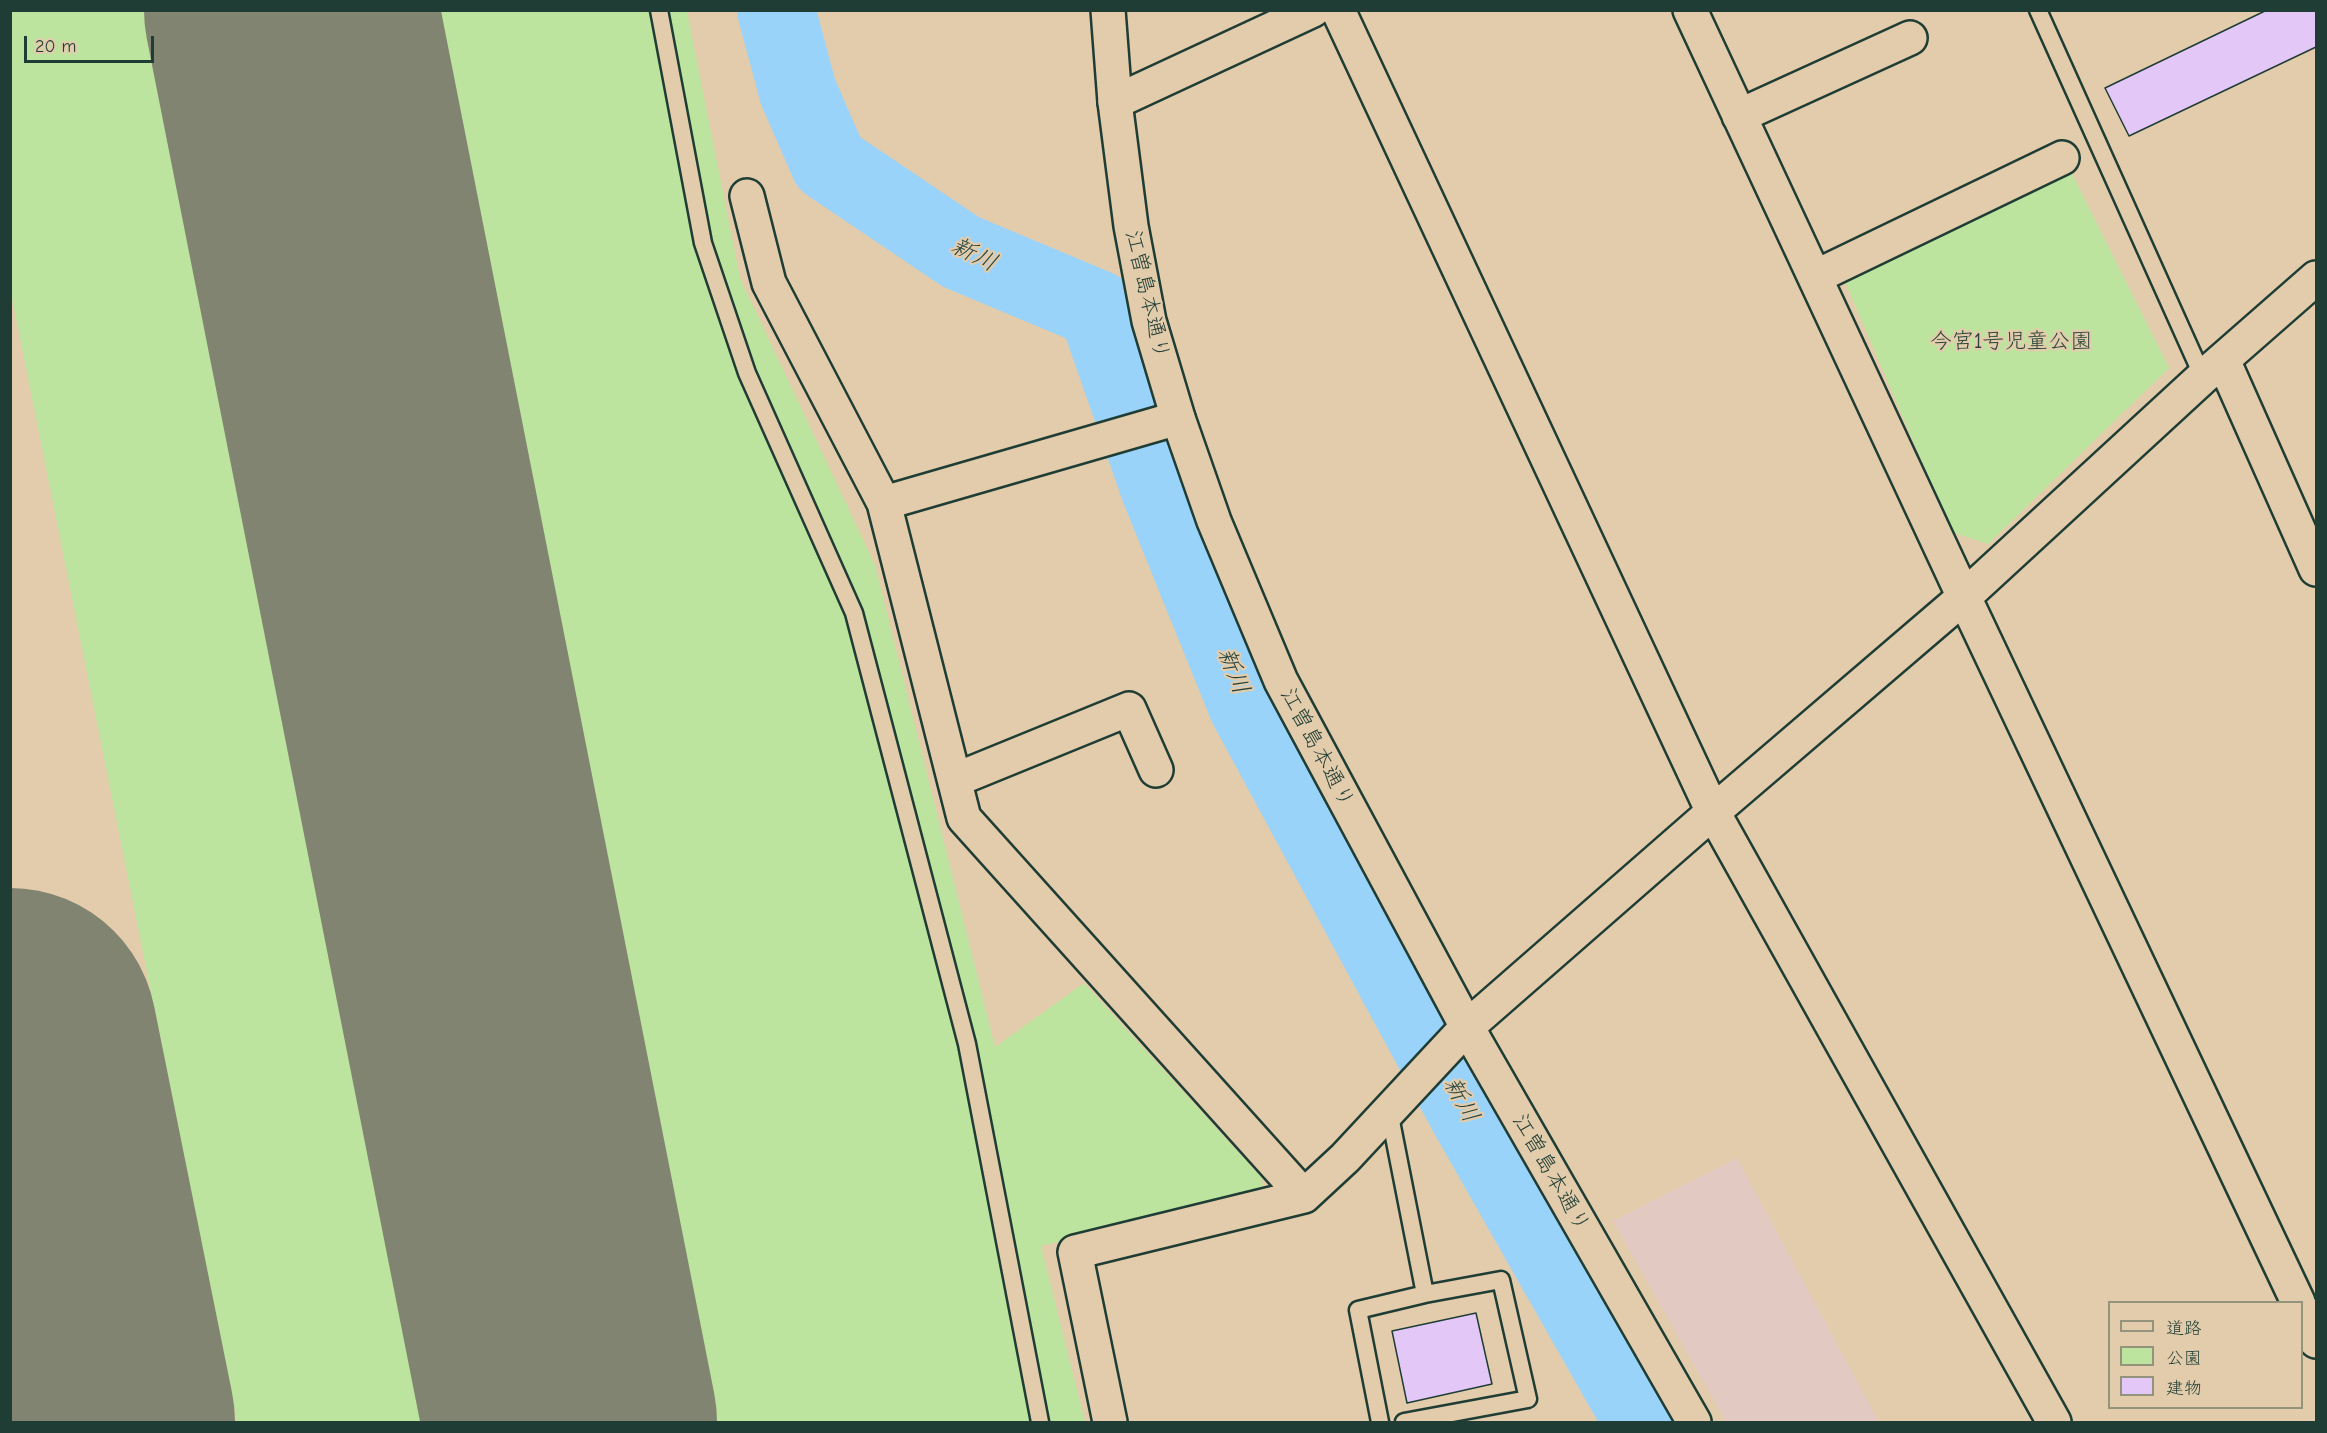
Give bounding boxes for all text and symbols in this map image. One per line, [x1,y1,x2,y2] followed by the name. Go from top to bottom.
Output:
[27,24,158,62] scale bar
[35,36,76,57] text: 20 m
[1119,228,1175,362] street label: 江曽島本通り
[946,232,1002,278] water label: 新川
[1930,329,2092,355] park label: 今宮1号児童公園
[1211,643,1255,699] water label: 新川
[1274,684,1360,812] street label: 江曽島本通り
[1437,1072,1485,1128] water label: 新川
[1507,1109,1595,1237] street label: 江曽島本通り
[2108,1301,2303,1409] legend
[2166,1318,2202,1339] text: 道路
[2166,1348,2202,1369] text: 公園
[2166,1378,2202,1399] text: 建物

